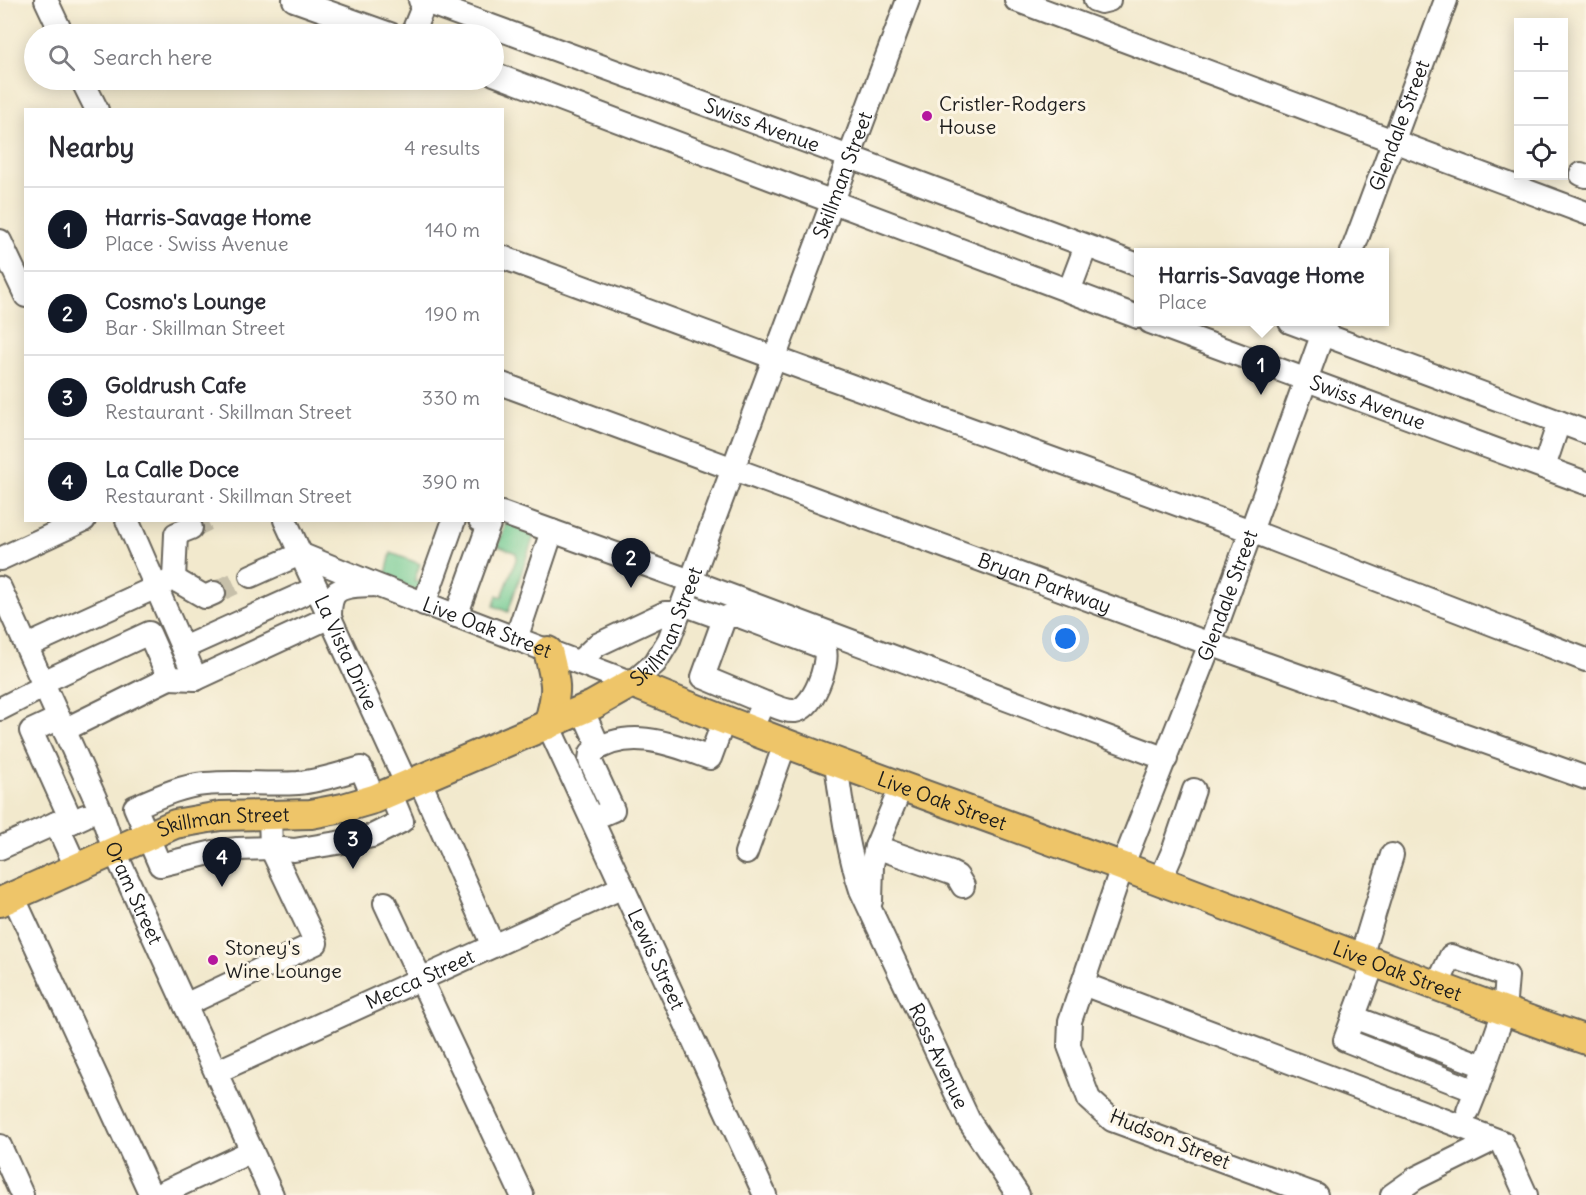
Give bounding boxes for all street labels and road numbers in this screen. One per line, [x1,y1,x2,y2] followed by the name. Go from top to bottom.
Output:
[1363,56,1435,194] street label: Glendale Street
[701,92,823,157] street label: Swiss Avenue
[807,108,877,242] street label: Skillman Street
[1307,369,1429,435] street label: Swiss Avenue
[1192,526,1263,665] street label: Glendale Street
[975,547,1115,619] street label: Bryan Parkway
[624,563,707,691] street label: Skillman Street
[309,591,384,714] street label: La Vista Drive
[419,591,555,663] street label: Live Oak Street
[874,766,1010,836] street label: Live Oak Street
[153,801,290,842] street label: Skillman Street
[100,838,169,948] street label: Oram Street
[623,905,691,1014] street label: Lewis Street
[1329,935,1466,1006] street label: Live Oak Street
[362,943,478,1014] street label: Mecca Street
[904,999,975,1113] street label: Ross Avenue
[1106,1103,1234,1174] street label: Hudson Street

